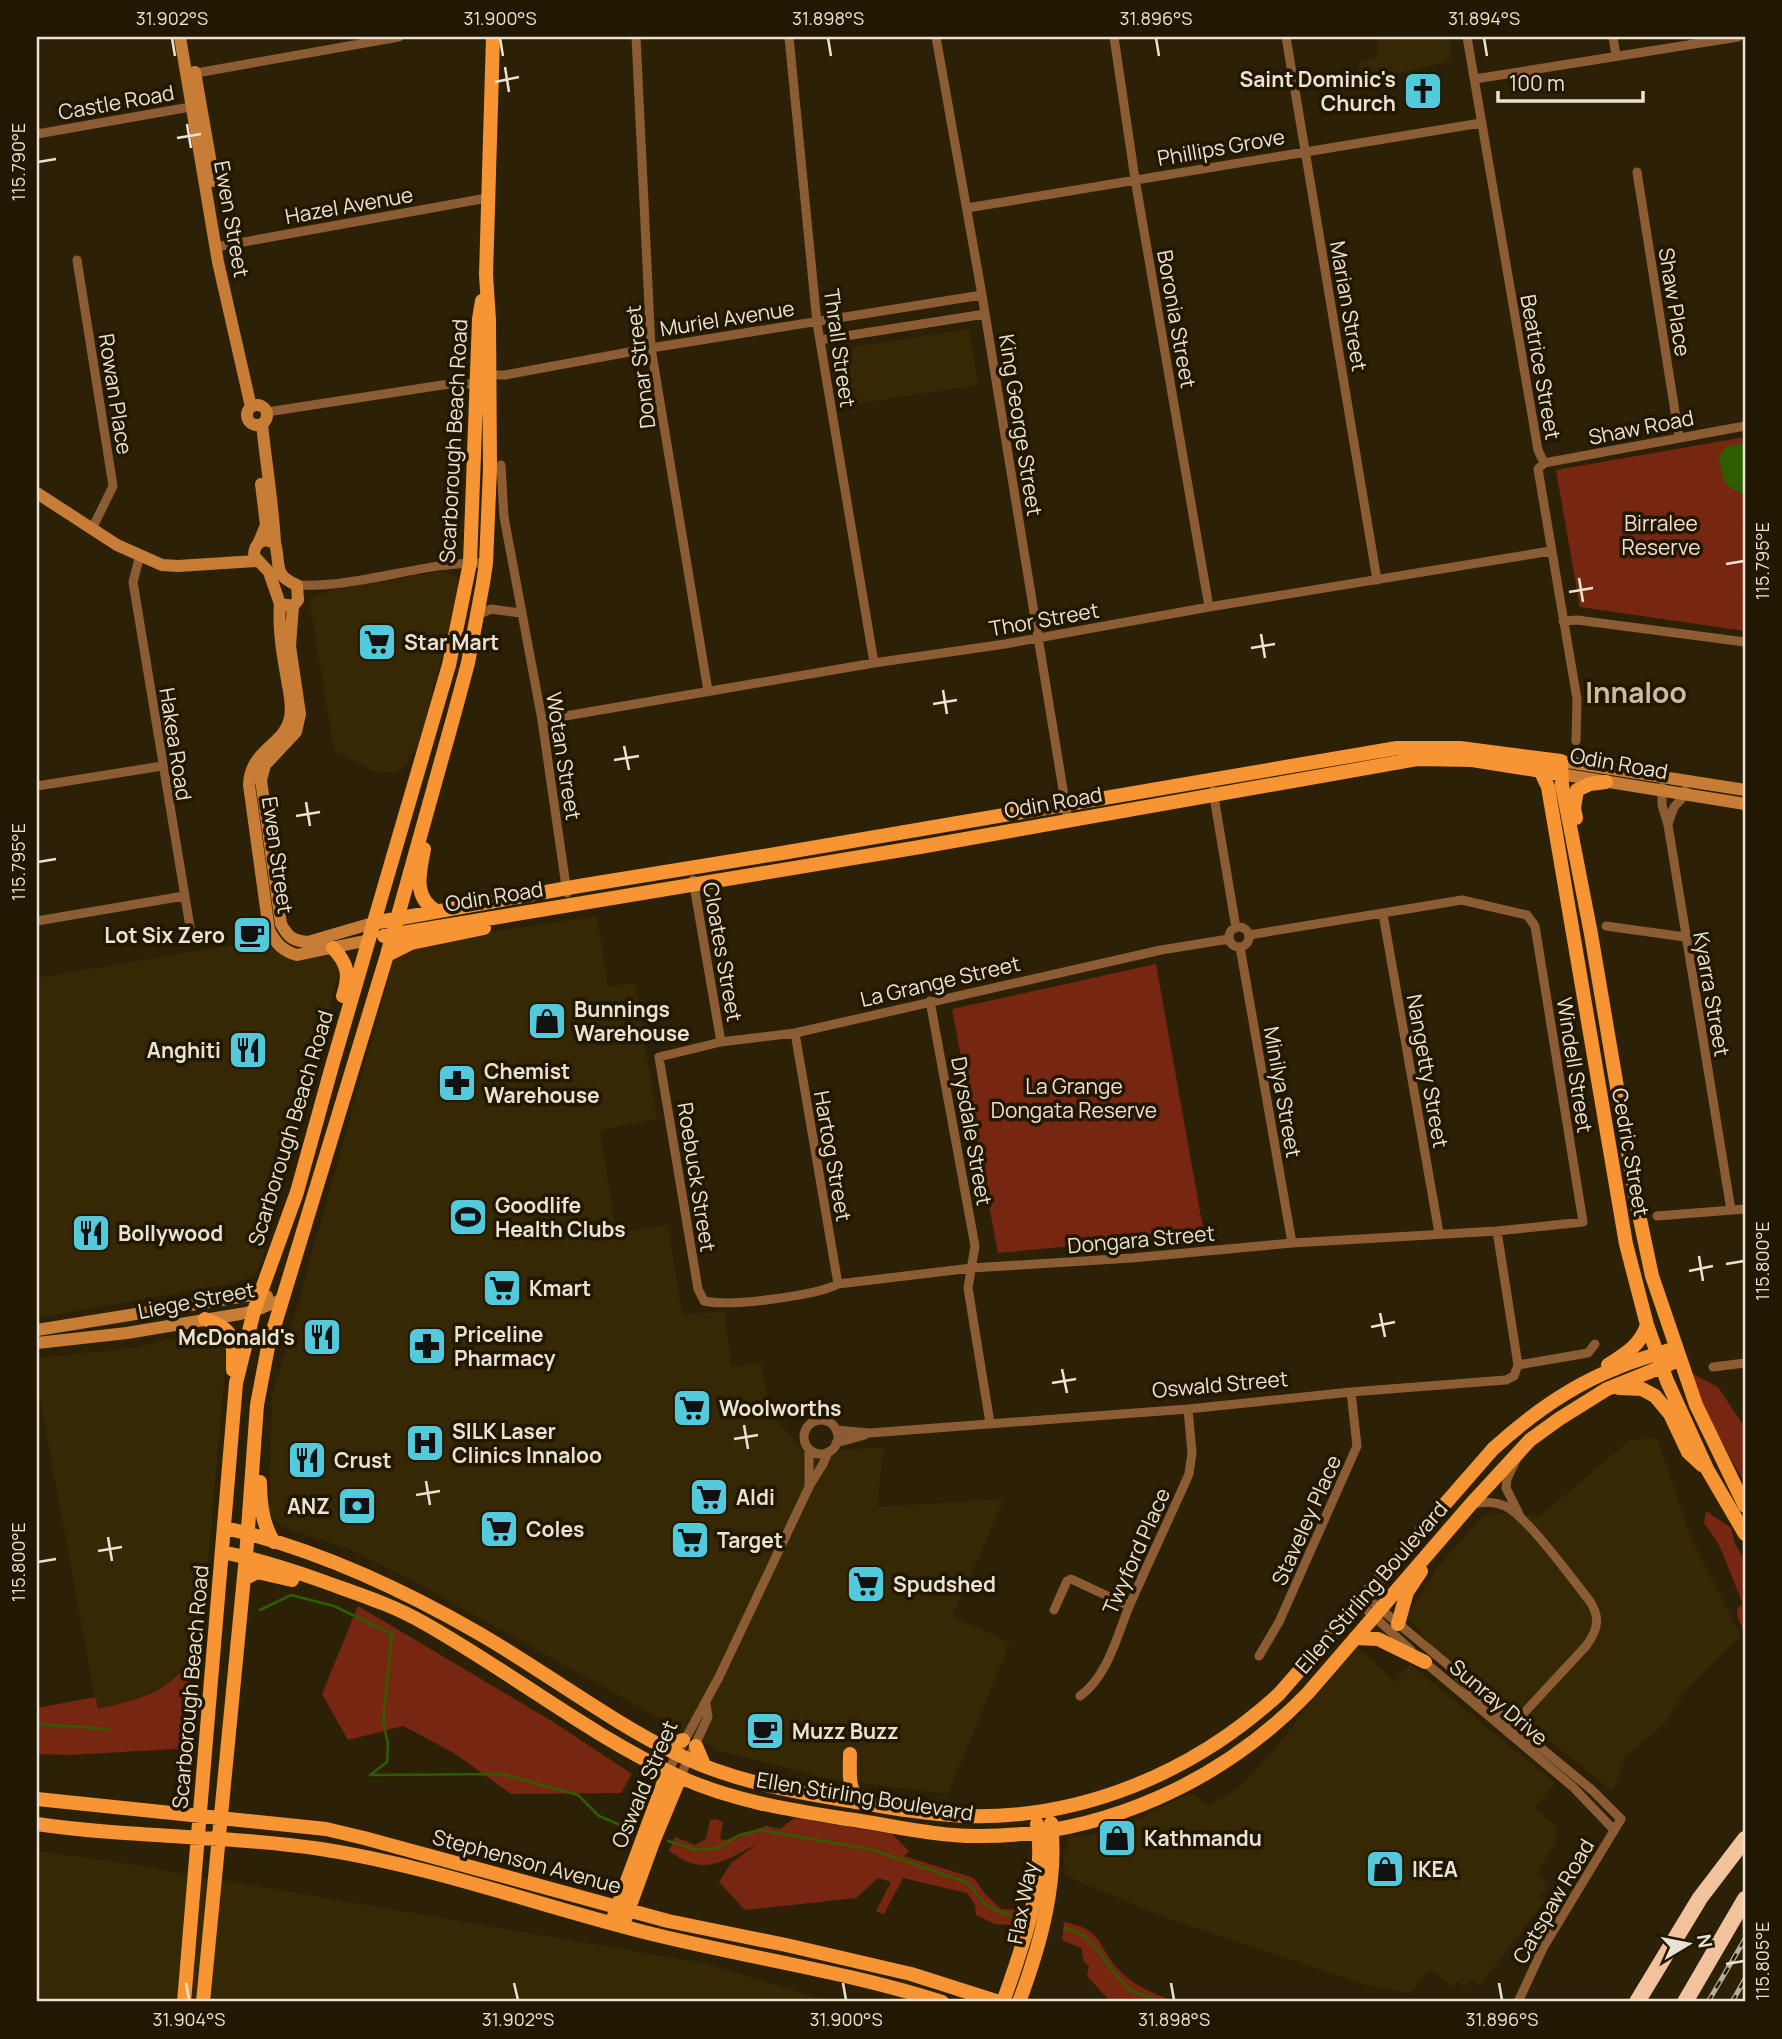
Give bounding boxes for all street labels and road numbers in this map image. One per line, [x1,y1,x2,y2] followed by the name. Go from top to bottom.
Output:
[56,78,176,126] street label: Castle Road
[1155,122,1287,172] street label: Phillips Grove
[208,158,256,280] street label: Ewen Street
[283,180,415,230] street label: Hazel Avenue
[1324,239,1374,373] street label: Marian Street
[1653,246,1697,358] street label: Shaw Place
[1151,248,1203,390] street label: Boronia Street
[818,287,862,409] street label: Thrall Street
[1514,292,1568,442] street label: Beatrice Street
[658,294,796,342] street label: Muriel Avenue
[619,304,661,430] street label: Donar Street
[433,318,473,564] street label: Scarborough Beach Road
[93,332,139,456] street label: Rowan Place
[993,332,1049,518] street label: King George Street
[1586,403,1696,451] street label: Shaw Road
[987,596,1101,642] street label: Thor Street
[153,686,199,802] street label: Hakea Road
[540,690,588,822] street label: Wotan Street
[1568,741,1670,785] street label: Odin Road
[1002,780,1104,824] street label: Odin Road
[256,795,300,915] street label: Ewen Street
[443,874,545,918] street label: Odin Road
[697,880,749,1024] street label: Cloates Street
[1687,929,1737,1059] street label: Kyarra Street
[857,949,1023,1013] street label: La Grange Street
[1401,992,1455,1150] street label: Nangetty Street
[1550,995,1600,1135] street label: Windell Street
[241,1007,339,1249] street label: Scarborough Beach Road
[1258,1024,1308,1160] street label: Minilya Street
[945,1054,999,1208] street label: Drysdale Street
[1606,1086,1656,1218] street label: Cedric Street
[808,1088,858,1224] street label: Hartog Street
[671,1100,723,1254] street label: Roebuck Street
[1066,1219,1216,1259] street label: Dongara Street
[135,1275,257,1325] street label: Liege Street
[1151,1364,1289,1404] street label: Oswald Street
[1265,1450,1347,1590] street label: Staveley Place
[1096,1483,1176,1619] street label: Twyford Place
[1289,1495,1453,1679] street label: Ellen Stirling Boulevard
[165,1564,215,1810] street label: Scarborough Beach Road
[1444,1653,1554,1751] street label: Sunray Drive
[605,1716,683,1852] street label: Oswald Street
[755,1765,975,1827] street label: Ellen Stirling Boulevard
[430,1822,624,1900] street label: Stephenson Avenue
[1506,1833,1600,1969] street label: Catspaw Road
[1000,1859,1044,1947] street label: Flax Way

